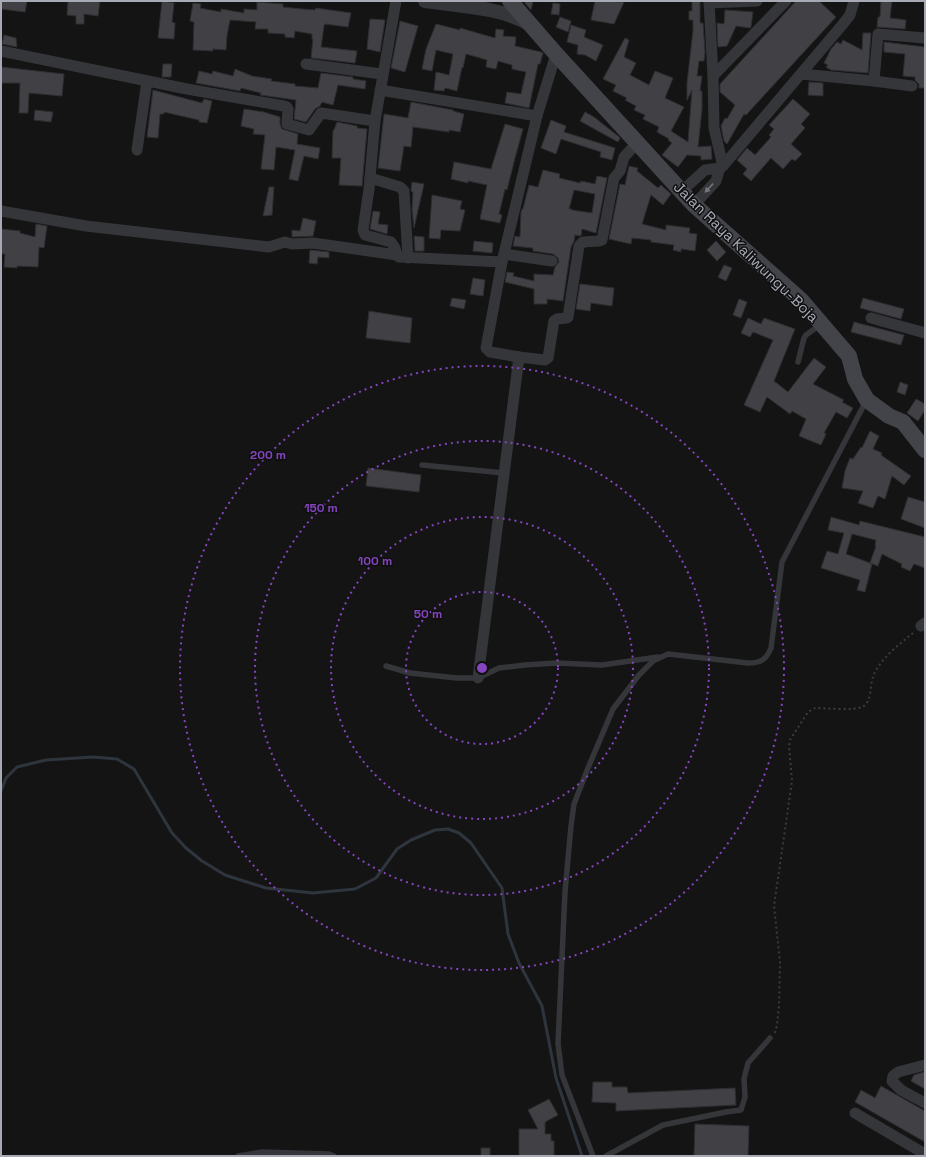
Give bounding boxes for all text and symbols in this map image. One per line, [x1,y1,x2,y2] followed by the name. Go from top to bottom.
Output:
[670,177,823,326] street label: Jalan Raya Kaliwungu-Boja
[705,183,714,193] one-way arrow
[250,447,286,463] text: 200 m
[304,500,338,516] text: 150 m
[358,553,392,569] text: 100 m
[414,606,442,622] text: 50 m
[475,661,489,675] centre of rings

